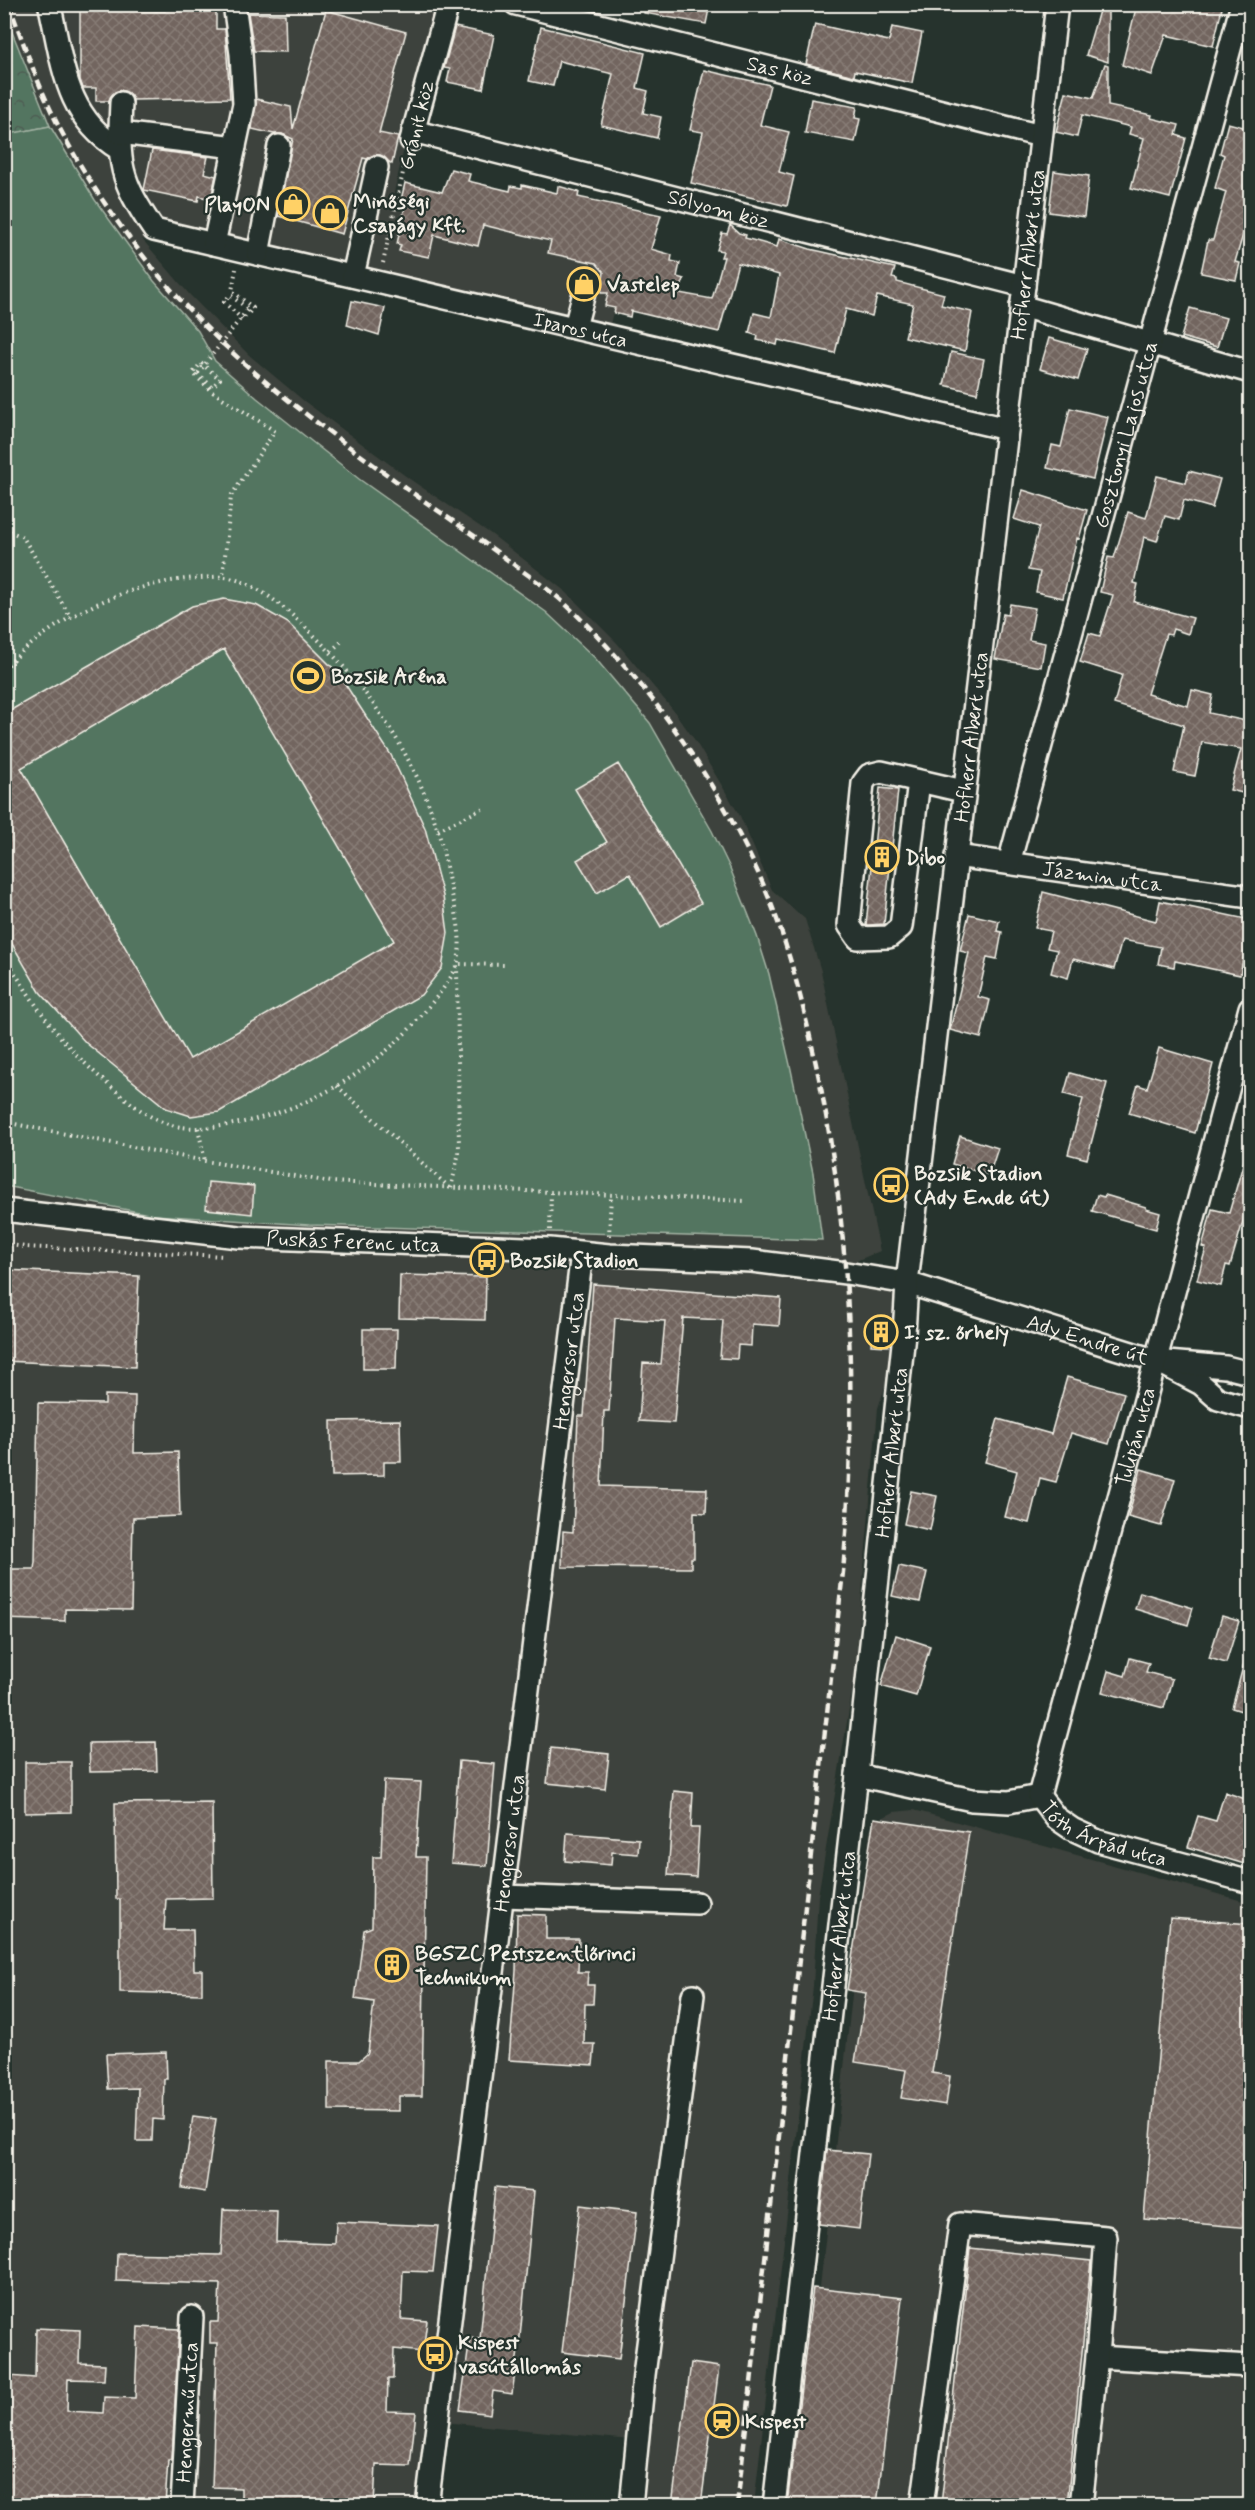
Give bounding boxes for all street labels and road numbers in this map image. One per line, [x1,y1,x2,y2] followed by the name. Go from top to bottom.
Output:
[744,50,816,93] street label: Sas köz
[392,78,442,173] street label: Gránit köz
[1005,168,1053,341] street label: Hofherr Albert utca
[664,183,772,236] street label: Sólyom köz
[530,306,630,355] street label: Iparos utca
[1087,338,1165,532] street label: Gosztonyi Lajos utca
[948,650,996,824] street label: Hofherr Albert utca
[1040,855,1165,900] street label: Jázmin utca
[266,1225,441,1260] street label: Puskás Ferenc utca
[547,1290,592,1431] street label: Hengersor utca
[1023,1308,1152,1373] street label: Ady Endre út
[869,1366,915,1539] street label: Hofherr Albert utca
[1109,1384,1163,1490] street label: Tulipán utca
[488,1773,532,1914] street label: Hengersor utca
[1033,1795,1170,1874] street label: Tóth Árpád utca
[816,1849,863,2023] street label: Hofherr Albert utca
[170,2341,206,2483] street label: Hengermű utca

